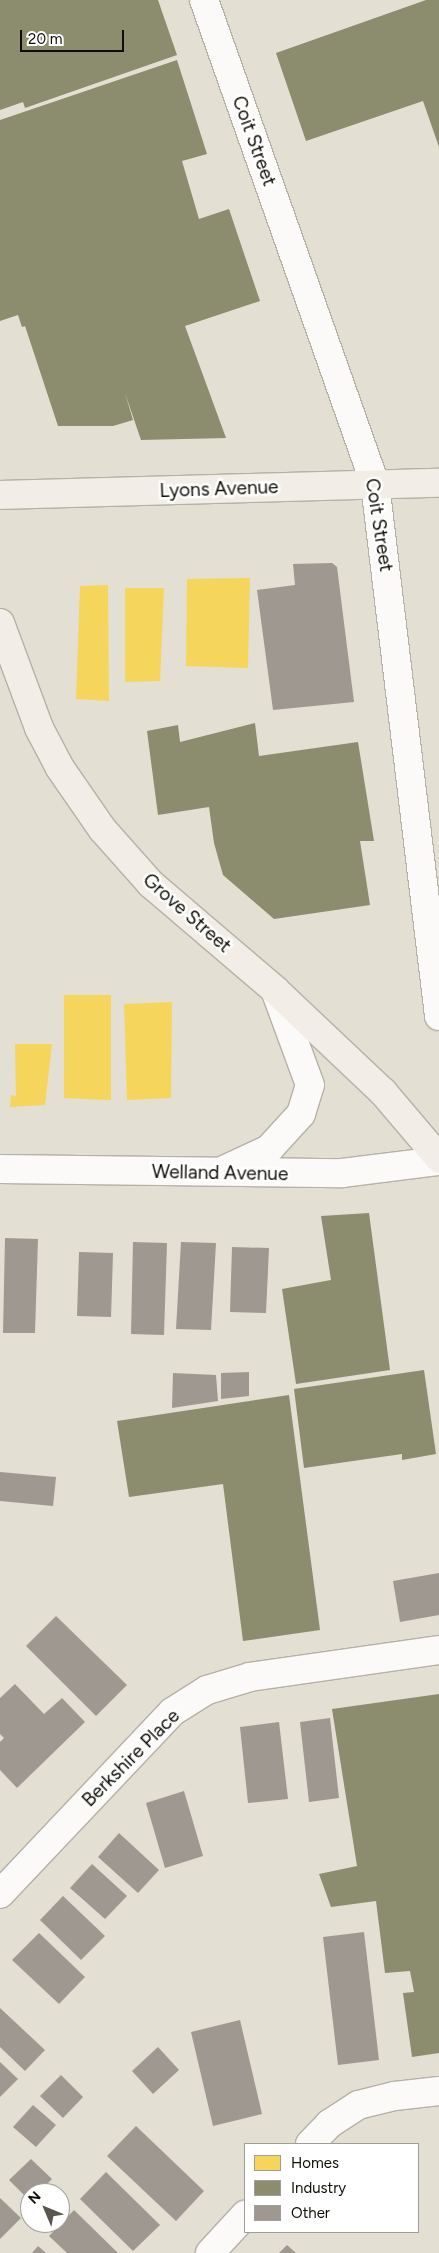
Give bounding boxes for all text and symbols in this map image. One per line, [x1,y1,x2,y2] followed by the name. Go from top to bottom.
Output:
[22,20,126,52] scale bar
[28,30,62,48] text: 20 m
[227,93,281,189] street label: Coit Street
[159,476,279,502] street label: Lyons Avenue
[360,477,398,573] street label: Coit Street
[138,868,236,958] street label: Grove Street
[152,1160,288,1186] street label: Welland Avenue
[78,1705,184,1811] street label: Berkshire Place
[244,2143,419,2233] legend
[291,2154,339,2172] text: Homes
[291,2179,346,2197] text: Industry
[20,2183,70,2233] north arrow
[25,2188,45,2208] text: N
[291,2204,330,2222] text: Other

